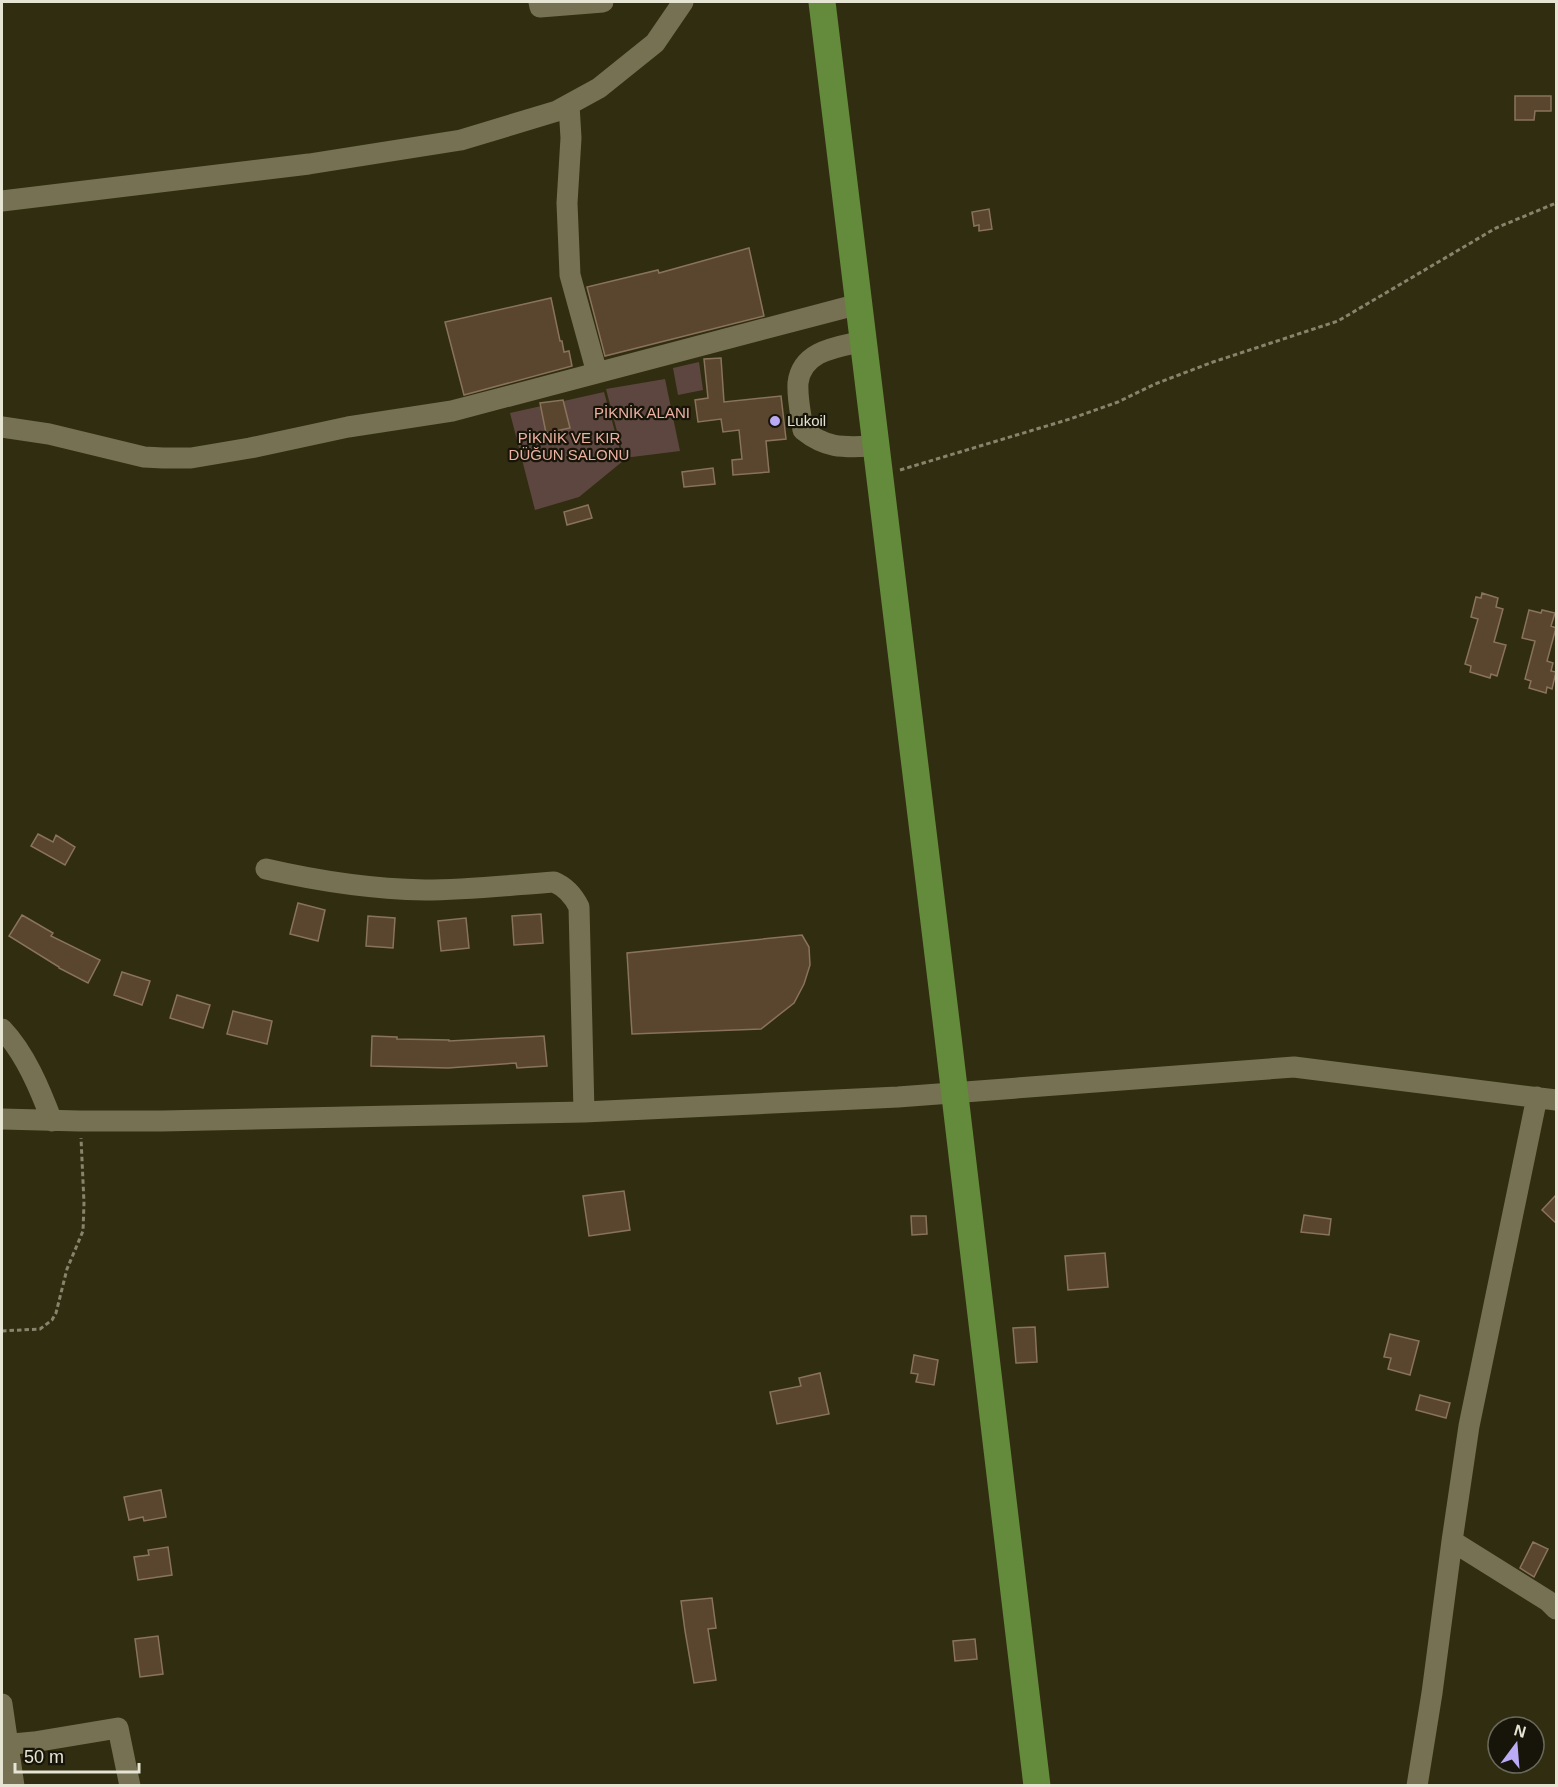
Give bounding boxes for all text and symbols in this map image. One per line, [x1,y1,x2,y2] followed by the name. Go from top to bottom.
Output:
[594,404,690,421] park label: PİKNİK ALANI
[787,412,826,429] place label: Lukoil
[768,414,782,428] marker: Lukoil
[509,429,629,463] park label: PİKNİK VE KIR DÜĞUN SALONU
[1486,1715,1546,1775] north arrow
[1512,1721,1528,1741] text: N
[15,1736,140,1774] scale bar
[24,1747,64,1767] text: 50 m

